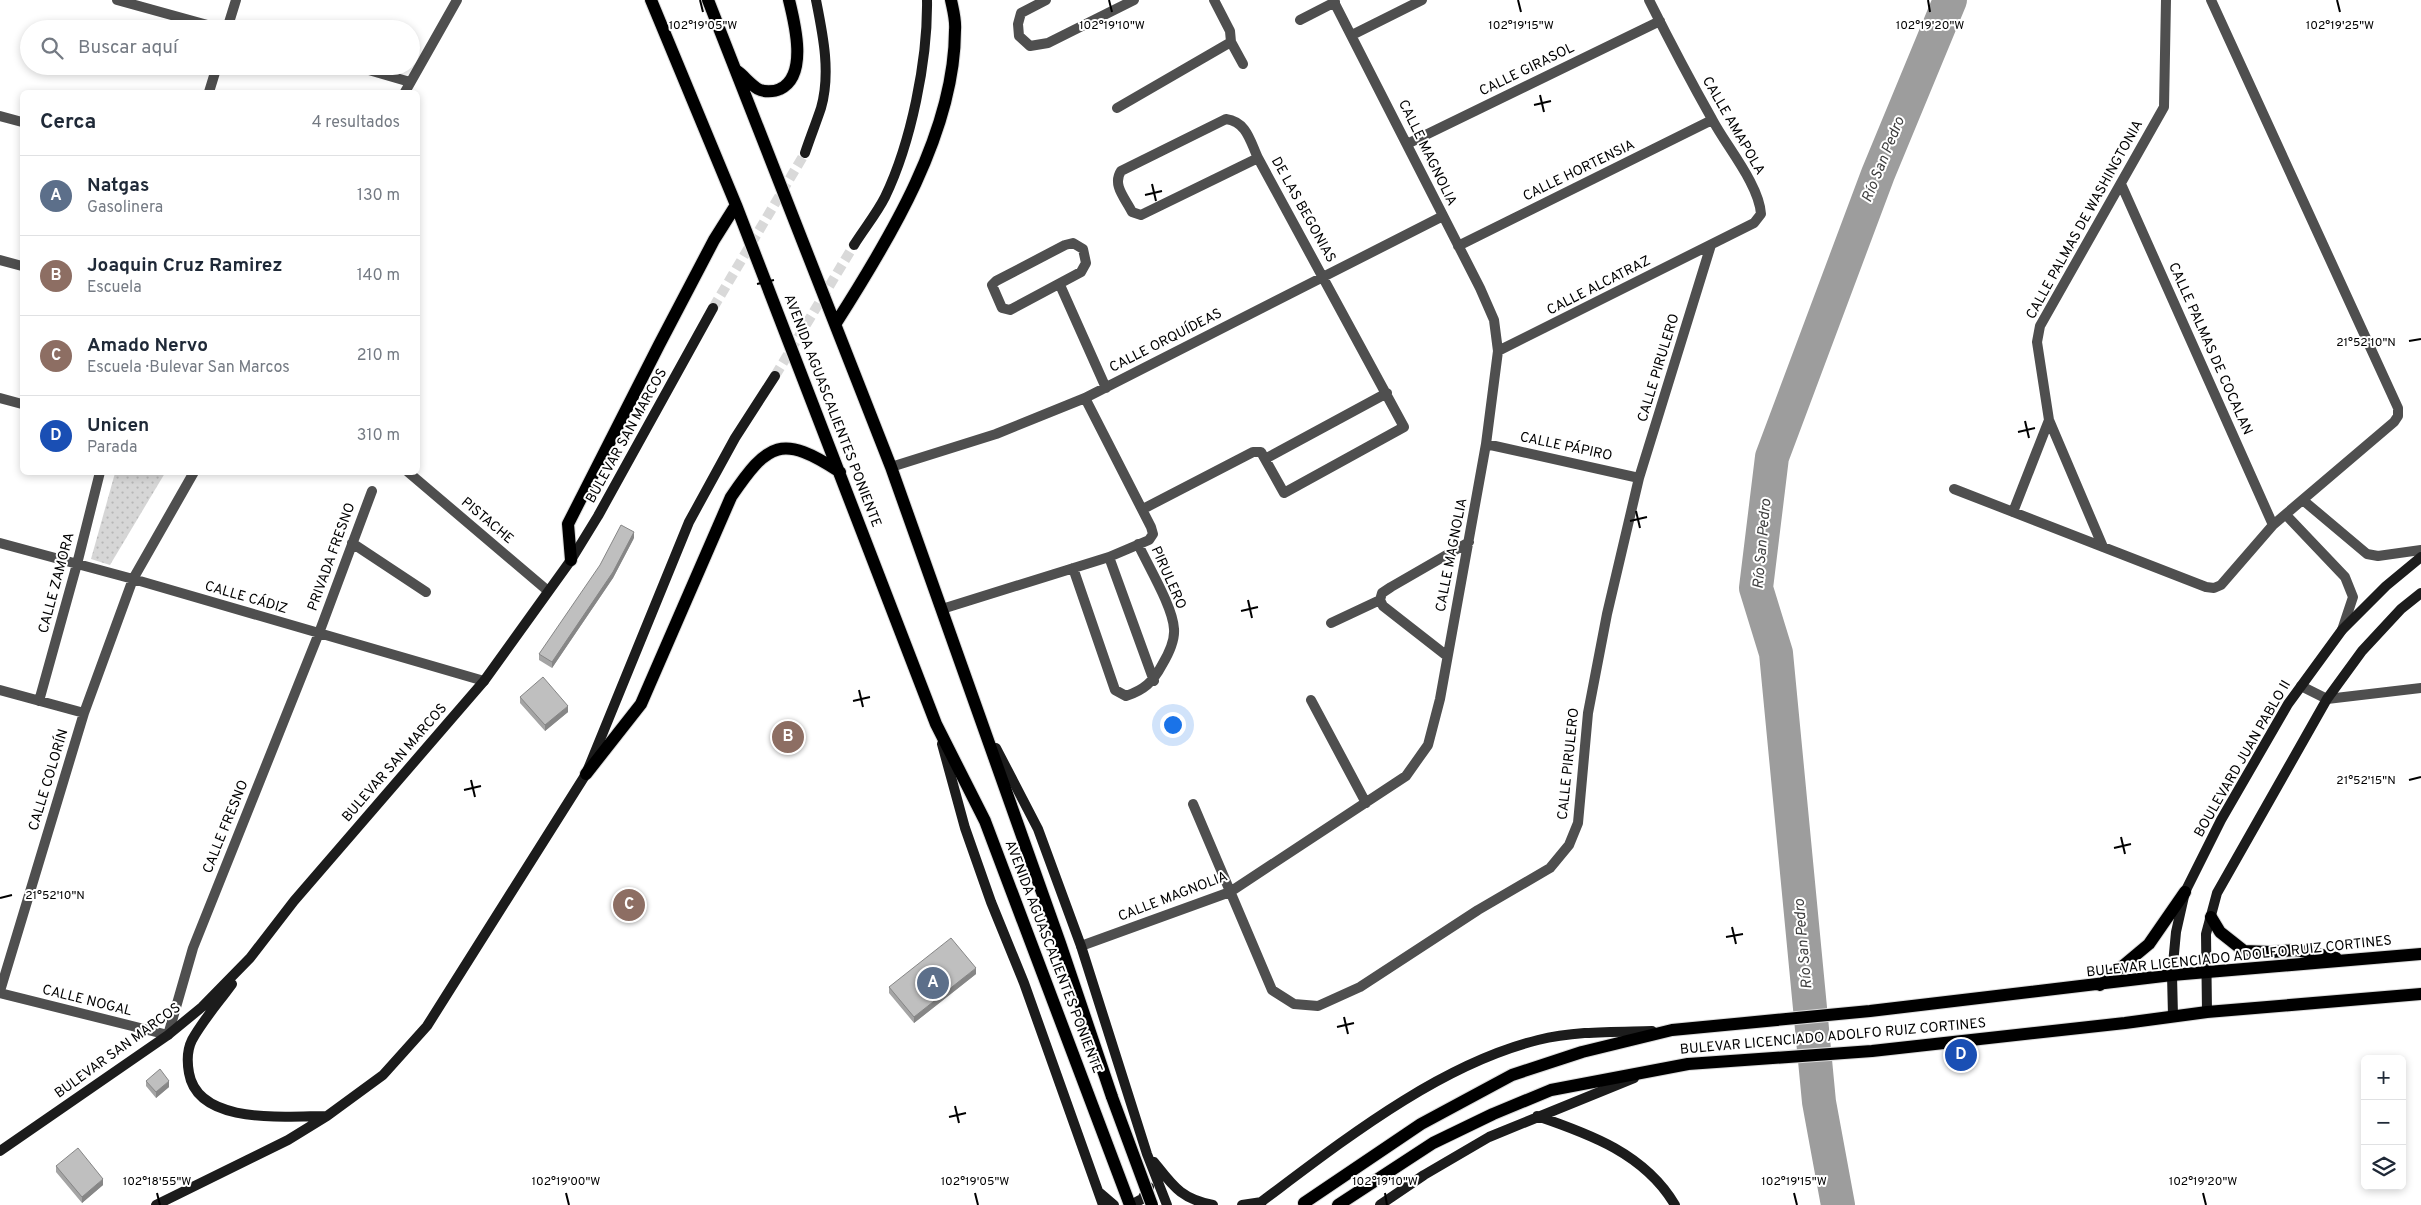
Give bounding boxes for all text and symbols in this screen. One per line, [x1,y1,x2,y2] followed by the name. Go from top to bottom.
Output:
[669,18,737,34] text: 102°19'05"W
[1079,18,1145,34] text: 102°19'10"W
[1488,18,1554,34] text: 102°19'15"W
[1896,18,1964,34] text: 102°19'20"W
[2306,18,2374,34] text: 102°19'25"W
[20,20,420,75] search box
[38,34,66,62] icon: search
[78,36,178,60] text: Buscar aquí
[1477,40,1577,100] street label: CALLE GIRASOL
[1698,74,1768,178] street label: CALLE AMAPOLA
[1394,97,1460,209] street label: CALLE MAGNOLIA
[40,109,96,136] text: Cerca
[312,113,400,133] text: 4 resultados
[1858,114,1910,205] water label: Río San Pedro
[2023,117,2147,323] street label: CALLE PALMAS DE WASHINGTONIA
[1520,137,1638,205] street label: CALLE HORTENSIA
[1267,154,1339,266] street label: DE LAS BEGONIAS
[87,174,149,198] text: Natgas
[50,186,62,206] text: A
[357,186,400,206] text: 130 m
[87,198,163,218] text: Gasolinera
[1544,253,1654,319] street label: CALLE ALCATRAZ
[87,254,283,278] text: Joaquin Cruz Ramirez
[2164,260,2256,438] street label: CALLE PALMAS DE COCALAN
[50,266,62,286] text: B
[357,266,400,286] text: 140 m
[87,278,142,298] text: Escuela
[780,292,884,530] street label: AVENIDA AGUASCALIENTES PONIENTE
[1106,304,1225,377] street label: CALLE ORQUÍDEAS
[1634,312,1684,424] street label: CALLE PIRULERO
[87,334,208,358] text: Amado Nervo
[2336,335,2396,351] text: 21°52'10"N
[51,346,61,366] text: C
[357,346,400,366] text: 210 m
[87,358,290,378] text: Escuela · Bulevar San Marcos
[583,366,671,506] street label: BULEVAR SAN MARCOS
[87,414,149,438] text: Unicen
[50,426,62,446] text: D
[357,426,400,446] text: 310 m
[1518,428,1614,465] street label: CALLE PÁPIRO
[87,438,137,458] text: Parada
[457,494,517,548] street label: PISTACHE
[1433,497,1471,613] street label: CALLE MAGNOLIA
[1750,498,1776,590] water label: Río San Pedro
[304,500,360,614] street label: PRIVADA FRESNO
[35,531,79,635] street label: CALLE ZAMORA
[1147,544,1189,612] street label: PIRULERO
[203,577,290,618] street label: CALLE CÁDIZ
[2191,678,2295,840] street label: BOULEVARD JUAN PABLO II
[339,700,451,826] street label: BULEVAR SAN MARCOS
[1555,707,1583,821] street label: CALLE PIRULERO
[1160,712,1186,738] your location
[772,718,804,756] pin: B
[25,727,73,833] street label: CALLE COLORÍN
[2336,773,2396,789] text: 21°52'15"N
[200,778,252,876] street label: CALLE FRESNO
[1001,838,1105,1076] street label: AVENIDA AGUASCALIENTES PONIENTE
[1116,868,1230,926] street label: CALLE MAGNOLIA
[613,886,645,924] pin: C
[25,888,85,904] text: 21°52'10"N
[1791,898,1817,990] water label: Río San Pedro
[2085,932,2393,982] street label: BULEVAR LICENCIADO ADOLFO RUIZ CORTINES
[917,964,949,1002] pin: A
[40,982,134,1020] street label: CALLE NOGAL
[52,1000,184,1102] street label: BULEVAR SAN MARCOS
[1679,1015,1987,1059] street label: BULEVAR LICENCIADO ADOLFO RUIZ CORTINES
[1945,1036,1977,1074] pin: D
[2361,1055,2406,1190] map controls
[2361,1055,2406,1100] button: +
[2361,1100,2406,1145] button: −
[2361,1145,2406,1190] button: layers
[123,1174,191,1190] text: 102°18'55"W
[532,1174,600,1190] text: 102°19'00"W
[941,1174,1009,1190] text: 102°19'05"W
[1352,1174,1418,1190] text: 102°19'10"W
[1761,1174,1827,1190] text: 102°19'15"W
[2169,1174,2237,1190] text: 102°19'20"W

